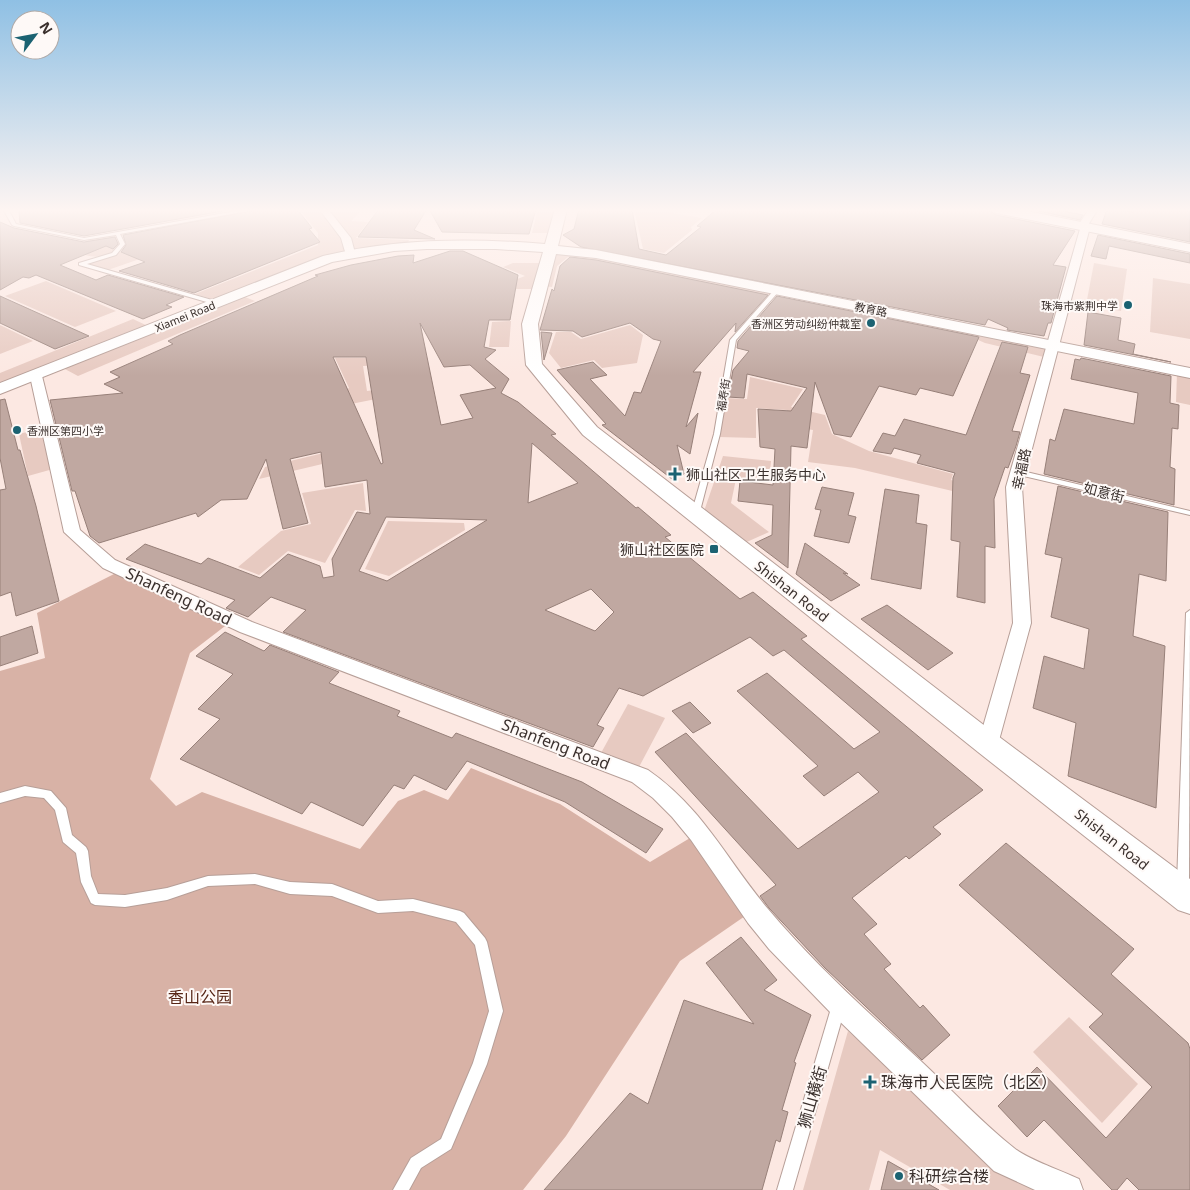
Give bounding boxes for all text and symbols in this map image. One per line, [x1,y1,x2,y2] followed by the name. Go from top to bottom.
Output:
[10,10,60,60] north arrow
[35,18,58,38] text: N
[152,297,218,335] street label: Xiamei Road
[853,298,889,320] street label: 教育路
[1041,298,1118,313] place label: 珠海市紫荆中学
[1122,299,1134,311] marker: 珠海市紫荆中学
[751,316,861,331] place label: 香洲区劳动纠纷仲裁室
[865,317,877,329] marker: 香洲区劳动纠纷仲裁室
[713,378,733,412] street label: 福寿街
[27,423,104,438] place label: 香洲区第四小学
[11,424,23,436] marker: 香洲区第四小学
[1007,446,1035,492] street label: 幸福路
[686,465,826,484] place label: 狮山社区卫生服务中心
[668,467,682,481] marker: 狮山社区卫生服务中心
[1081,478,1127,506] street label: 如意街
[620,540,704,559] place label: 狮山社区医院
[708,543,720,555] marker: 狮山社区医院
[751,556,833,626] street label: Shishan Road
[123,562,235,630] street label: Shanfeng Road
[499,713,613,775] street label: Shanfeng Road
[1071,804,1153,874] street label: Shishan Road
[168,986,232,1008] park label: 香山公园
[793,1063,831,1131] street label: 狮山橫街
[881,1071,1057,1093] place label: 珠海市人民医院（北区）
[863,1075,877,1089] marker: 珠海市人民医院（北区）
[909,1165,989,1187] place label: 科研综合楼
[893,1170,905,1182] marker: 科研综合楼

